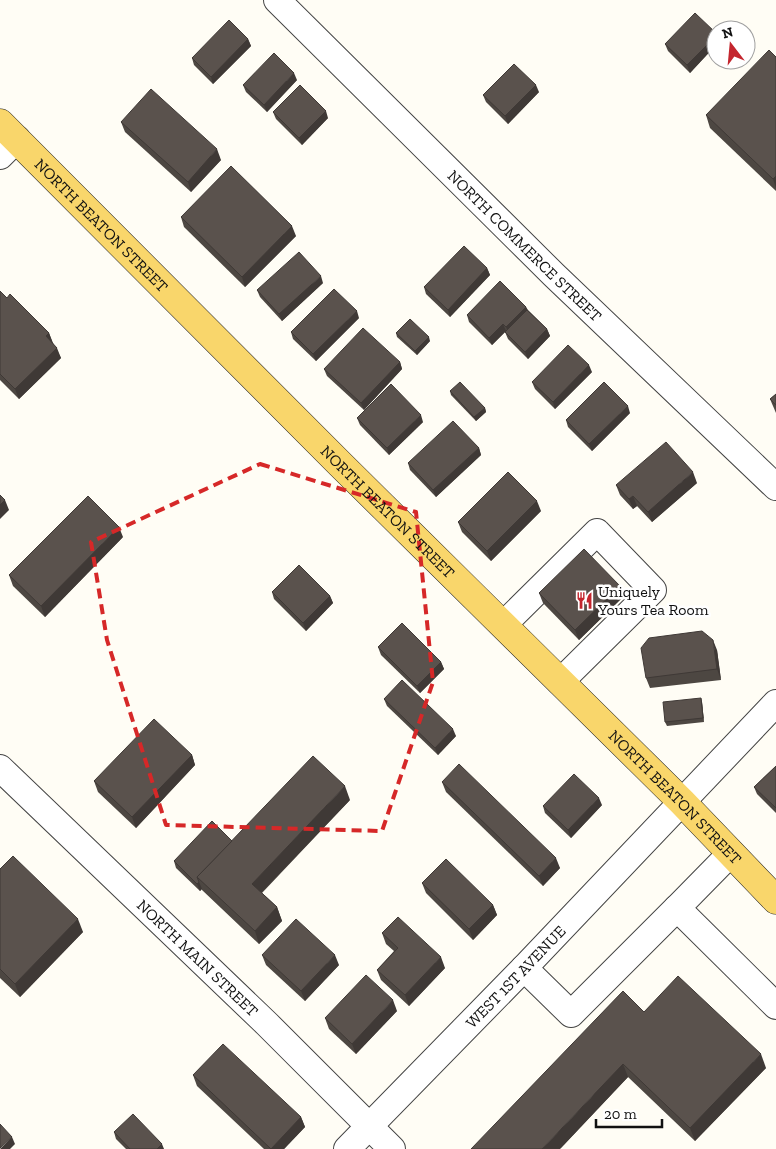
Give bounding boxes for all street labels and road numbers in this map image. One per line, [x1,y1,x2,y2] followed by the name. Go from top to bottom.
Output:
[31,155,172,296] street label: NORTH BEATON STREET
[444,166,606,326] street label: NORTH COMMERCE STREET
[317,441,459,582] street label: NORTH BEATON STREET
[605,726,745,868] street label: NORTH BEATON STREET
[133,896,262,1021] street label: NORTH MAIN STREET
[462,922,570,1032] street label: WEST 1ST AVENUE

